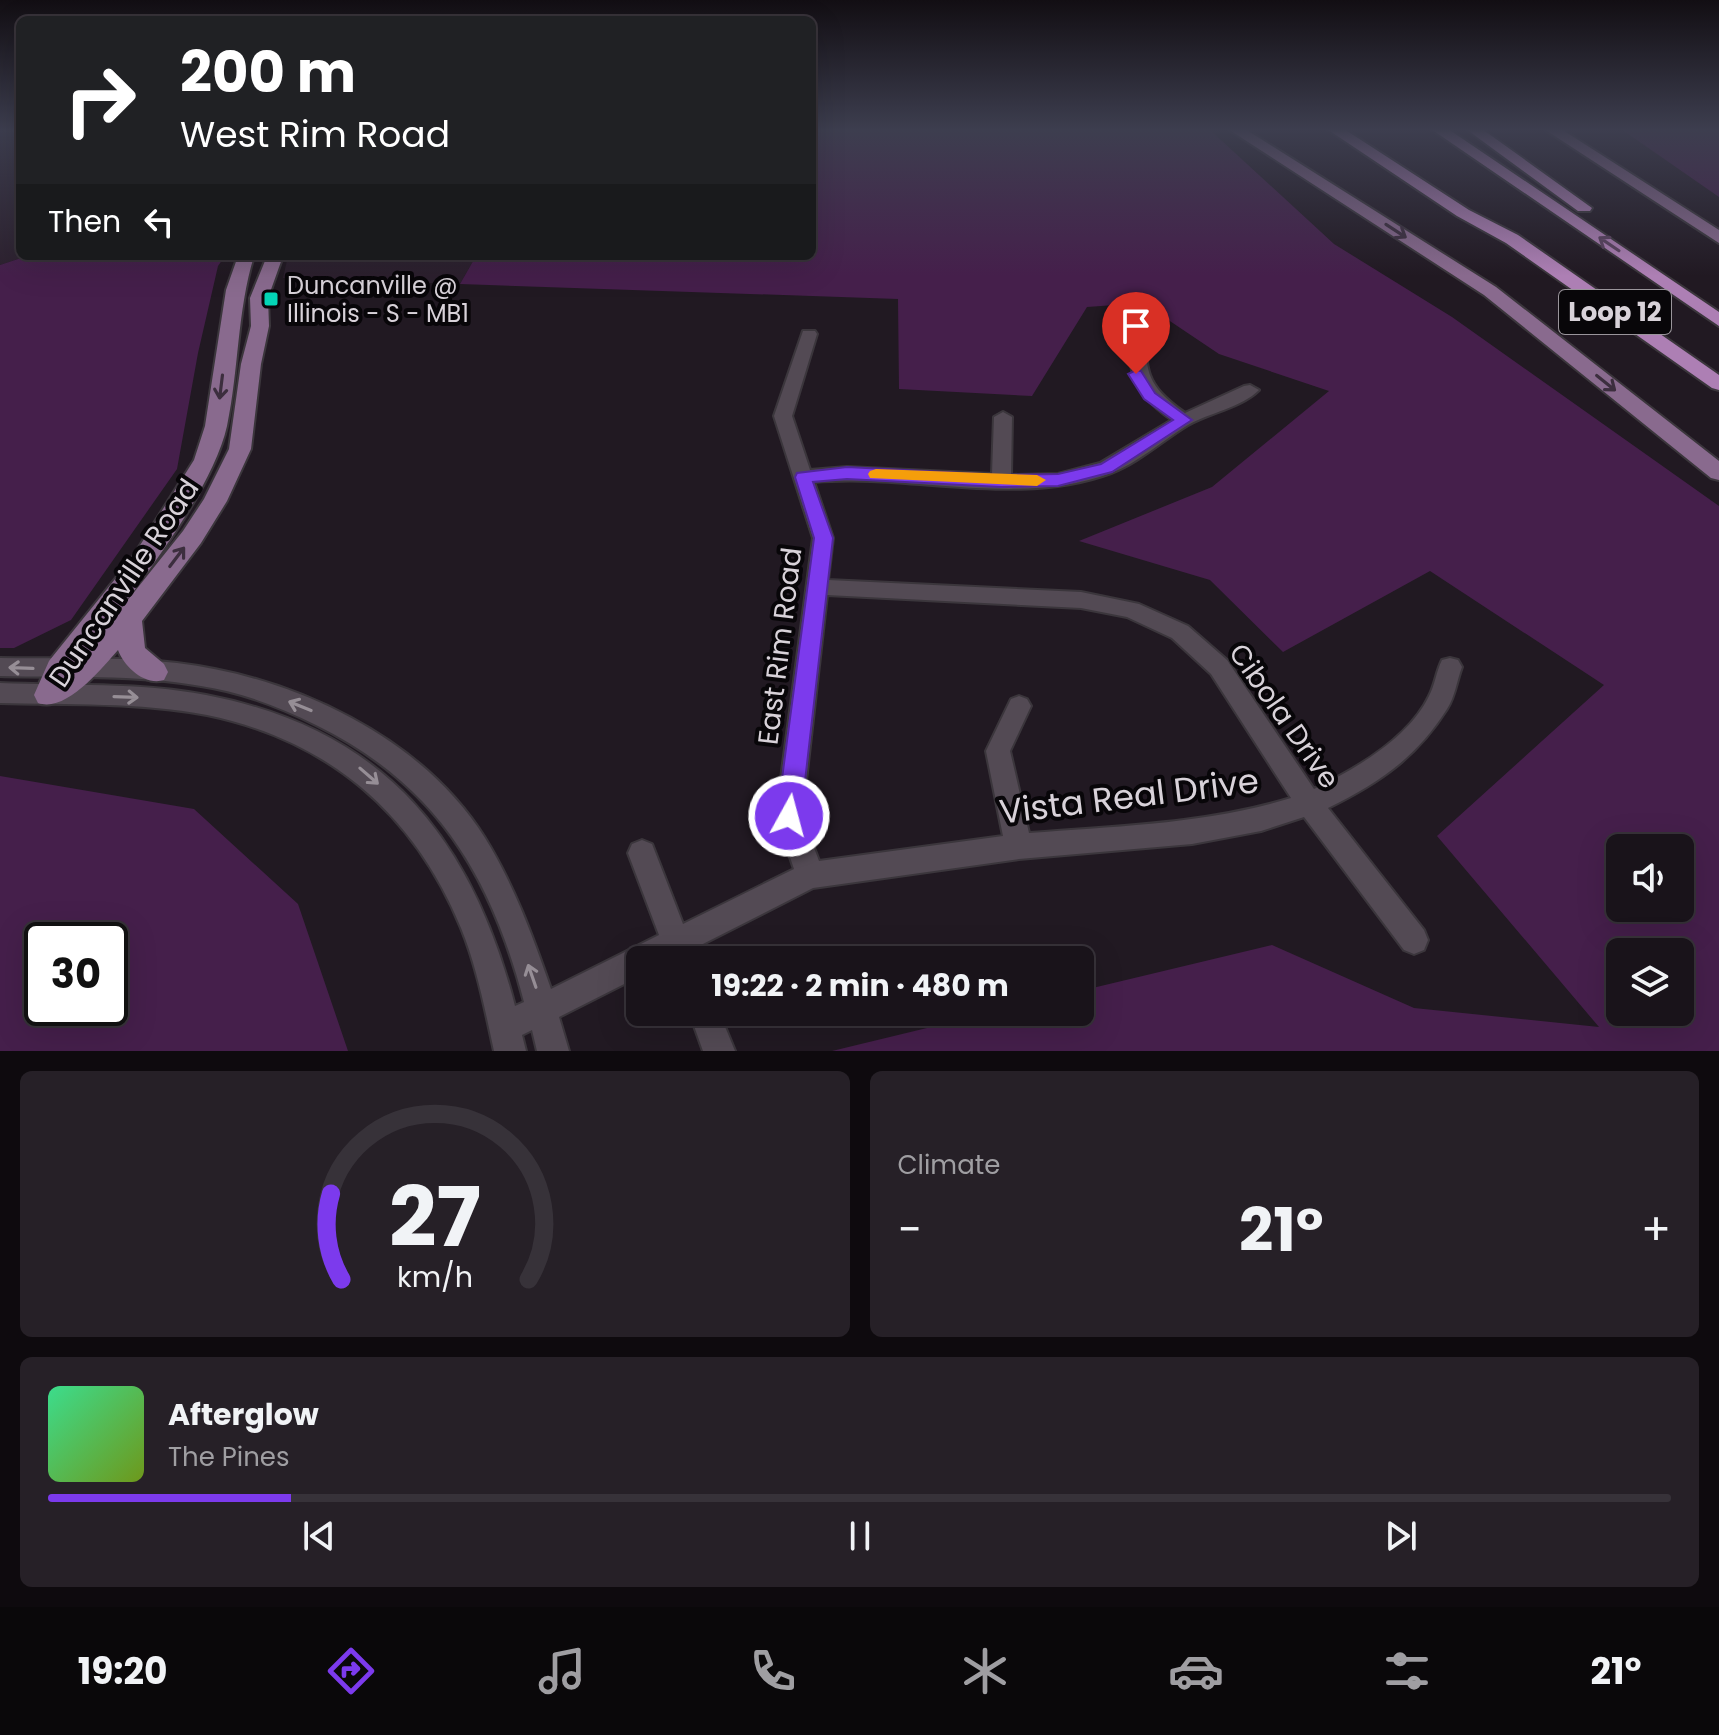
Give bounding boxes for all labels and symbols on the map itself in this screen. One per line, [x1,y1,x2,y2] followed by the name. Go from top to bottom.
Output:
[1384,223,1407,239] one-way arrow
[1598,236,1620,252] one-way arrow
[287,269,469,330] place label: Duncanville @ Illinois - S - MB1
[262,290,280,308] marker: Duncanville @ Illinois - S - MB1
[1559,290,1671,334] road number: Loop 12
[1102,292,1170,374] pin
[213,374,228,399] one-way arrow
[1595,374,1616,392] one-way arrow
[40,471,208,695] street label: Duncanville Road
[749,545,811,747] street label: East Rim Road
[169,547,186,568] one-way arrow
[1220,636,1348,796] street label: Cibola Drive
[8,660,35,675] one-way arrow
[112,690,139,705] one-way arrow
[288,698,313,712] one-way arrow
[997,756,1261,836] street label: Vista Real Drive
[358,767,378,785] one-way arrow
[747,774,831,858] position arrow
[24,922,128,1026] speed limit sign: 30
[523,964,538,989] one-way arrow

